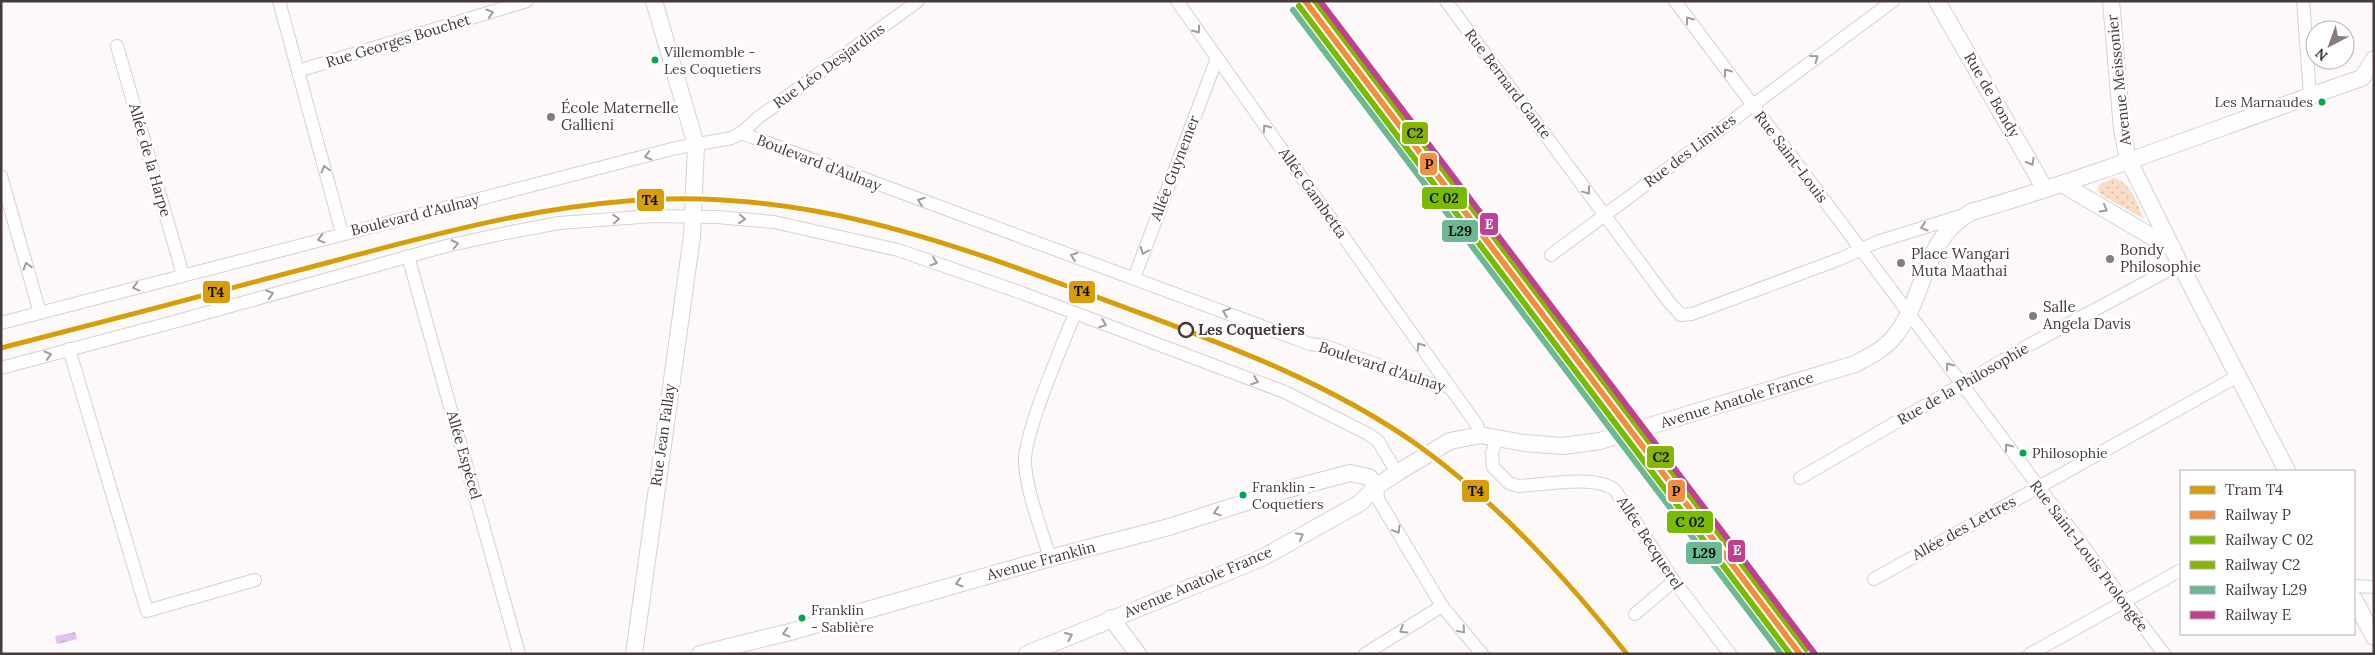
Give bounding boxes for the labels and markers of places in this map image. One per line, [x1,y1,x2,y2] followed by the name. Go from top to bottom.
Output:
[663,43,761,78] place label: Villemomble - Les Coquetiers
[650,55,660,65] marker: Villemomble - Les Coquetiers
[2215,93,2313,111] place label: Les Marnaudes
[2317,97,2327,107] marker: Les Marnaudes
[561,98,679,134] place label: École Maternelle Gallieni
[545,111,557,123] marker: École Maternelle Gallieni
[2120,240,2201,276] place label: Bondy Philosophie
[1911,244,2010,280] place label: Place Wangari Muta Maathai
[2104,253,2116,265] marker: Bondy Philosophie
[1895,257,1907,269] marker: Place Wangari Muta Maathai
[2042,297,2131,333] place label: Salle Angela Davis
[2027,310,2039,322] marker: Salle Angela Davis
[1198,320,1305,339] place label: Les Coquetiers
[1178,322,1194,338] marker: Les Coquetiers
[2032,444,2108,462] place label: Philosophie
[2018,448,2028,458] marker: Philosophie
[1252,478,1323,513] place label: Franklin - Coquetiers
[1238,490,1248,500] marker: Franklin - Coquetiers
[811,601,874,636] place label: Franklin - Sablière
[797,613,807,623] marker: Franklin - Sablière

